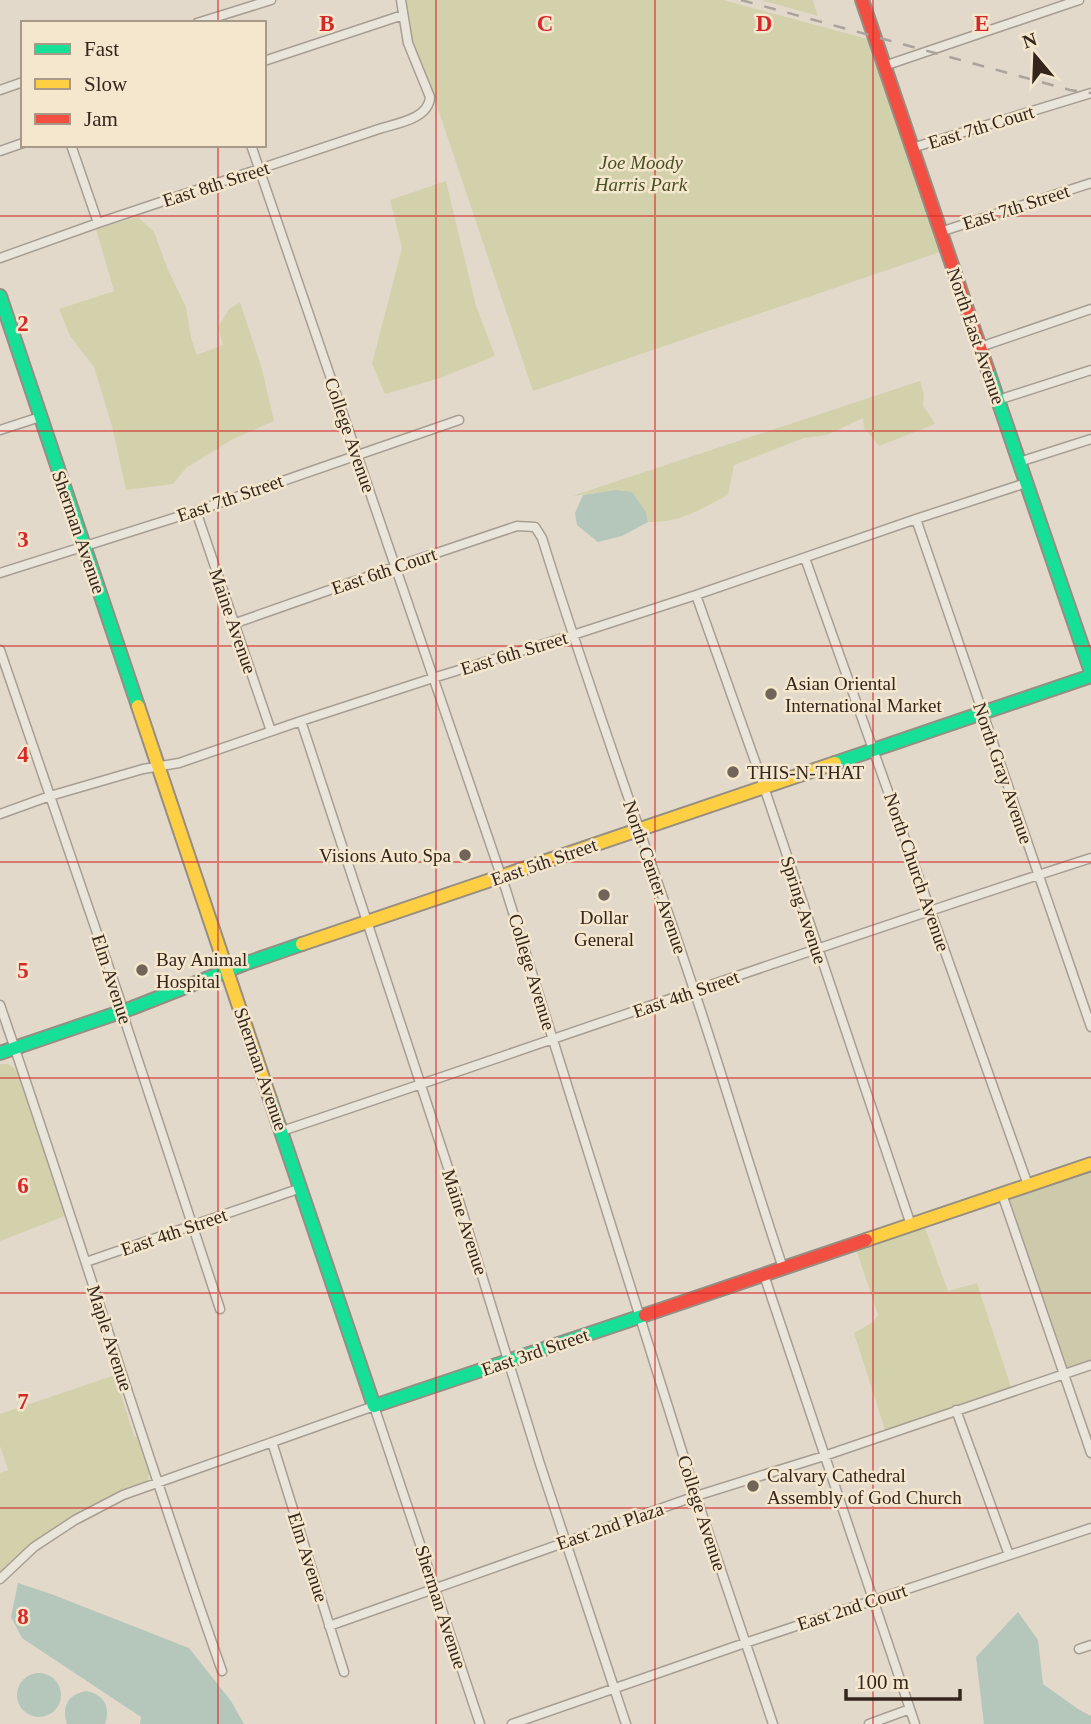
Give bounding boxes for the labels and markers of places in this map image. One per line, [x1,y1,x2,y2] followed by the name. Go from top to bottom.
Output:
[785,673,942,716] place label: Asian Oriental International Market
[763,686,779,702] marker: Asian Oriental International Market
[747,762,865,783] place label: THIS-N-THAT
[725,764,741,780] marker: THIS-N-THAT
[319,845,452,866] place label: Visions Auto Spa
[457,847,473,863] marker: Visions Auto Spa
[596,887,612,903] marker: Dollar General
[574,907,634,950] place label: Dollar General
[156,949,247,992] place label: Bay Animal Hospital
[134,962,150,978] marker: Bay Animal Hospital
[767,1465,962,1508] place label: Calvary Cathedral Assembly of God Church
[745,1478,761,1494] marker: Calvary Cathedral Assembly of God Church

